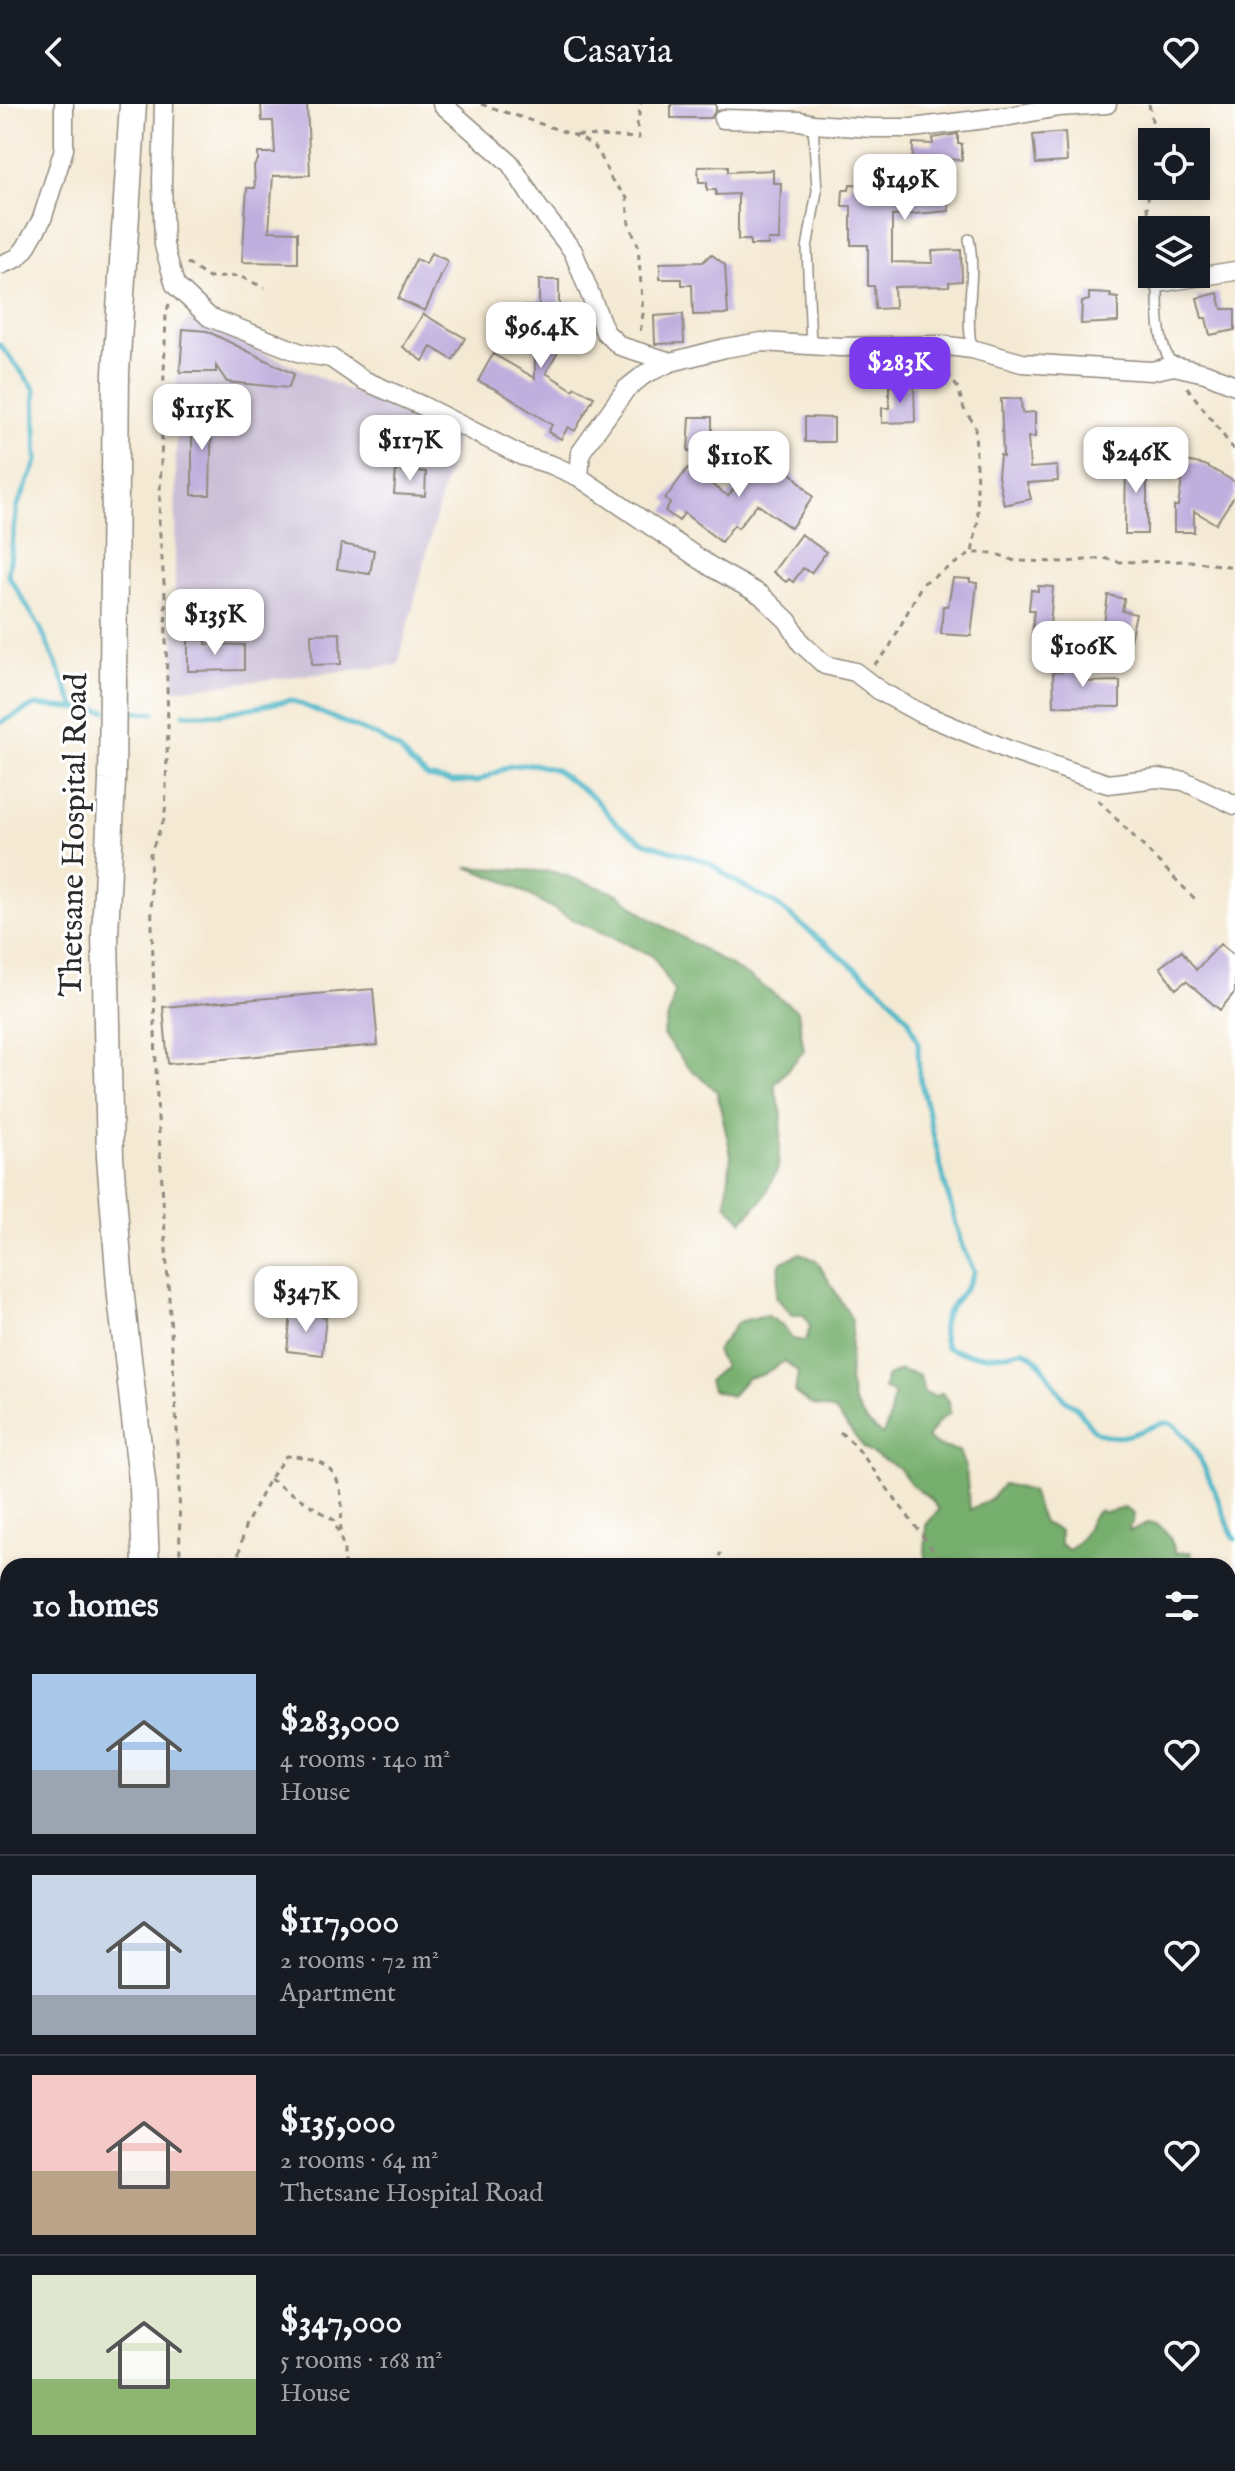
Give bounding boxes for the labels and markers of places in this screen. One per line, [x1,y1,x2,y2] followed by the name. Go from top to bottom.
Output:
[849,154,961,222] pin: $149K
[476,302,606,370] pin: $96.4K
[844,337,956,405] pin: $283K
[146,384,258,452] pin: $115K
[354,415,466,483] pin: $117K
[1080,427,1192,495] pin: $246K
[683,431,795,499] pin: $110K
[159,589,271,657] pin: $135K
[1027,621,1139,689] pin: $106K
[250,1266,362,1334] pin: $347K

